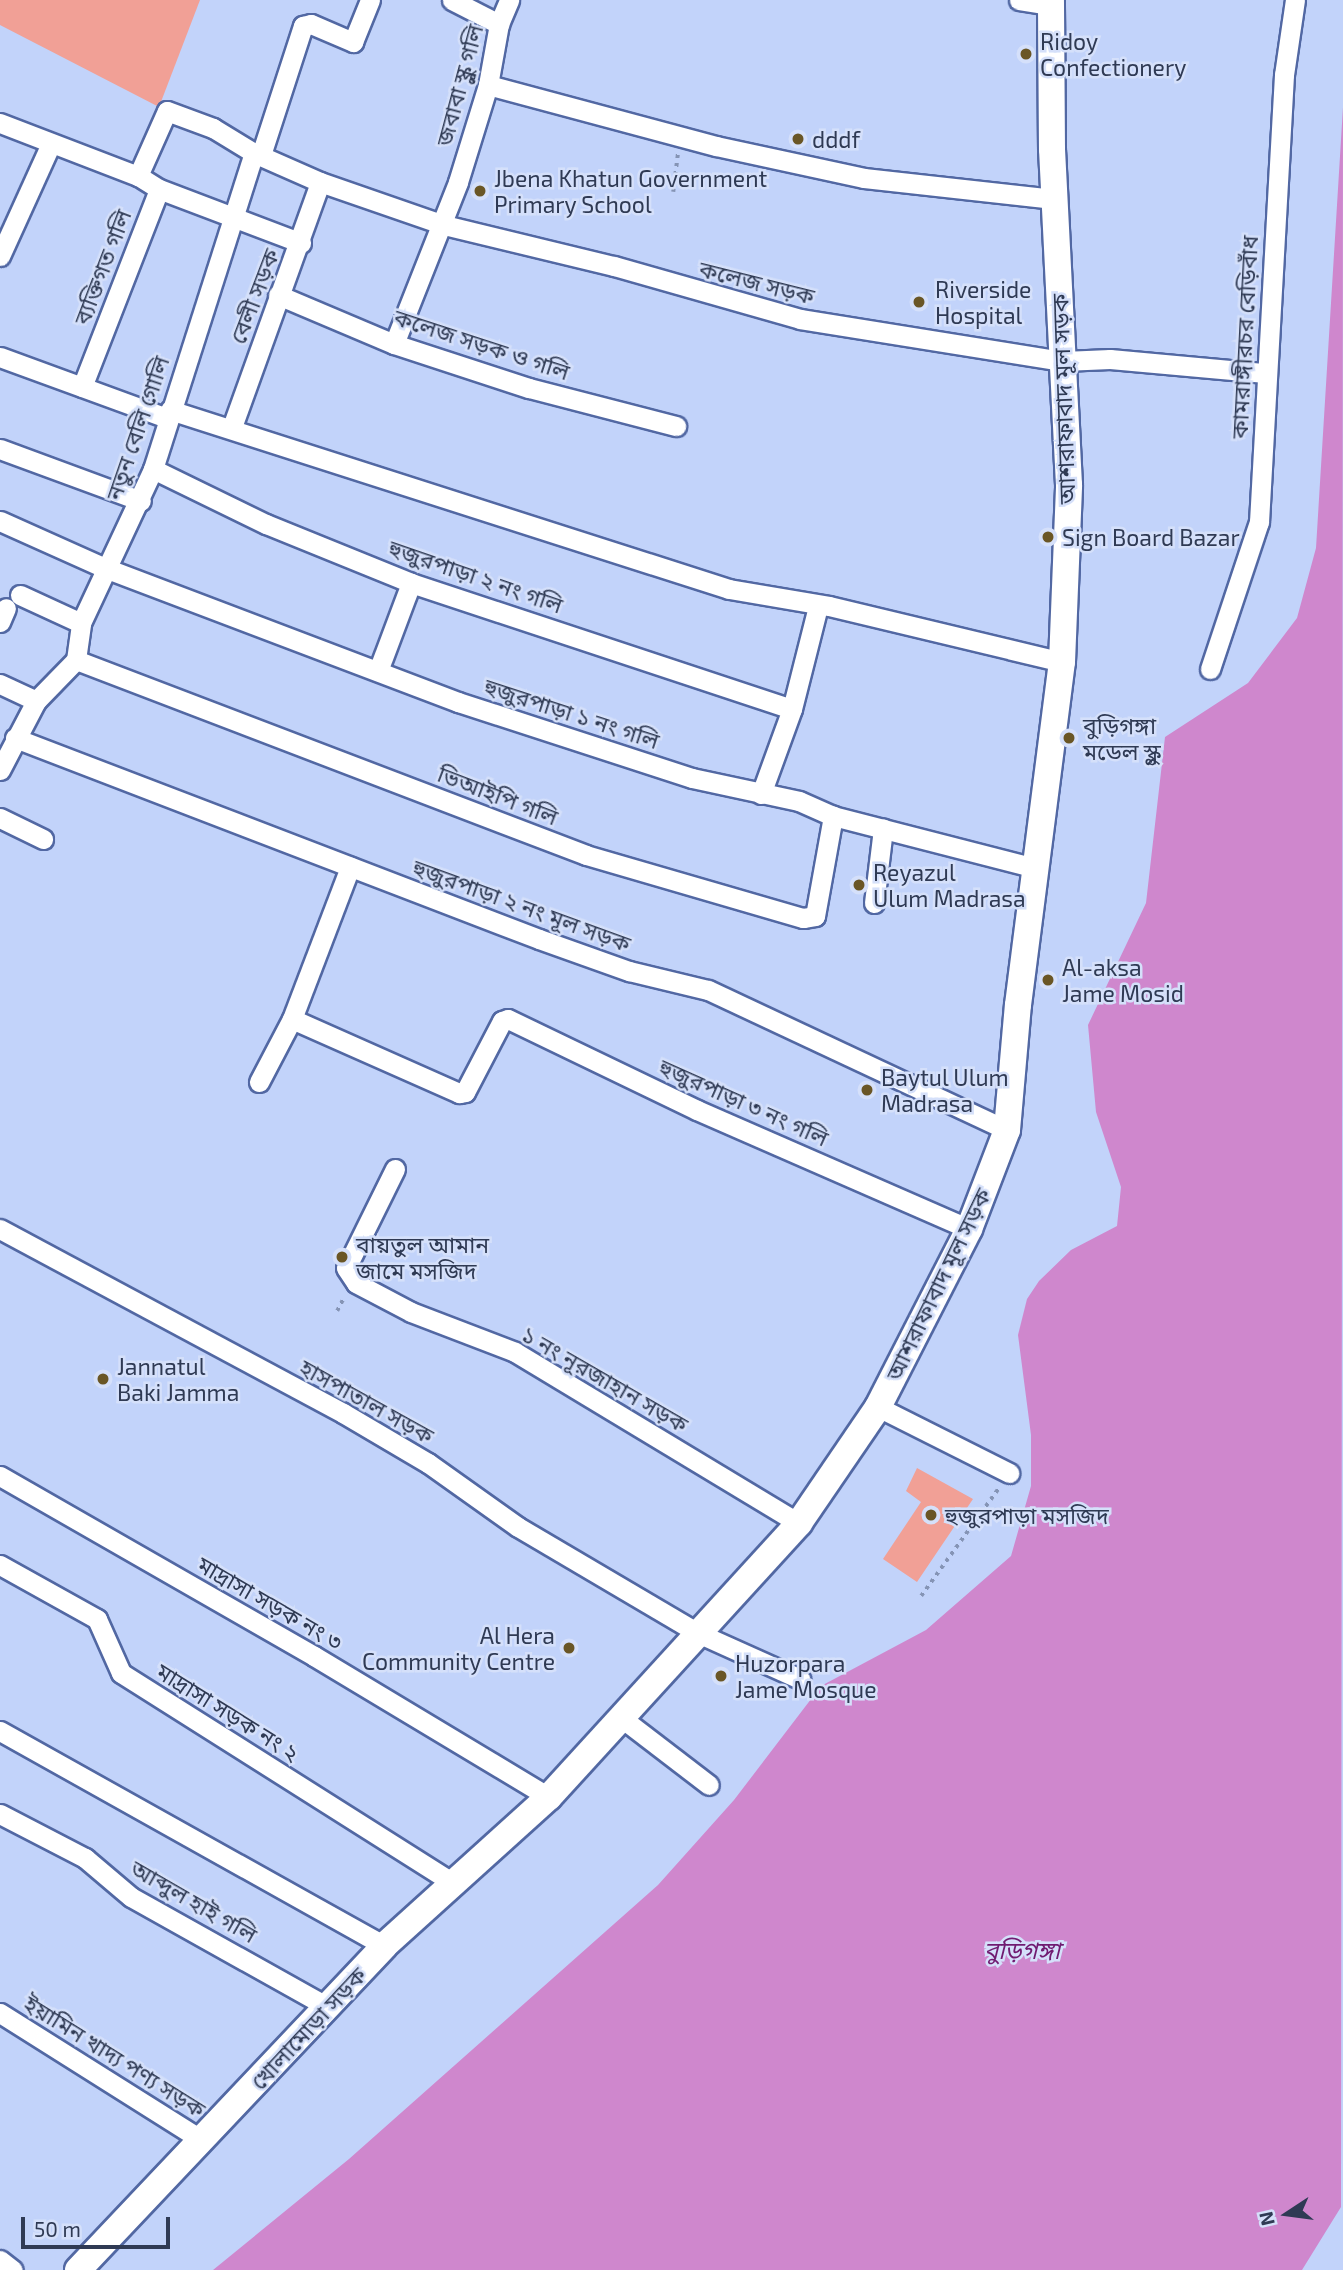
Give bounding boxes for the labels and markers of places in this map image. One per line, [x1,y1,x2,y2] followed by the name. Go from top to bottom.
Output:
[1040,27,1186,81] place label: Ridoy Confectionery
[1018,46,1034,62] marker: Ridoy Confectionery
[812,125,860,153] place label: dddf
[790,131,806,147] marker: dddf
[494,164,767,218] place label: Jbena Khatun Government Primary School
[472,183,488,199] marker: Jbena Khatun Government Primary School
[935,275,1031,329] place label: Riverside Hospital
[909,292,929,312] marker: Riverside Hospital
[1062,523,1240,551] place label: Sign Board Bazar
[1040,529,1056,545] marker: Sign Board Bazar
[1083,711,1161,765] place label: বুড়িগঙ্গা মডেল স্কুল
[1061,730,1077,746] marker: বুড়িগঙ্গা মডেল স্কুল
[873,858,1026,912] place label: Reyazul Ulum Madrasa
[851,877,867,893] marker: Reyazul Ulum Madrasa
[1062,953,1184,1007] place label: Al-aksa Jame Mosid
[1040,972,1056,988] marker: Al-aksa Jame Mosid
[881,1063,1009,1117] place label: Baytul Ulum Madrasa
[859,1082,875,1098] marker: Baytul Ulum Madrasa
[356,1230,489,1284] place label: বায়তুল আমান জামে মসজিদ
[334,1249,350,1265] marker: বায়তুল আমান জামে মসজিদ
[117,1352,240,1406] place label: Jannatul Baki Jamma
[95,1371,111,1387] marker: Jannatul Baki Jamma
[945,1501,1109,1529] place label: হুজুরপাড়া মসজিদ
[923,1507,939,1523] marker: হুজুরপাড়া মসজিদ
[361,1621,555,1675] place label: Al Hera Community Centre
[561,1640,577,1656] marker: Al Hera Community Centre
[735,1649,877,1703] place label: Huzorpara Jame Mosque
[713,1668,729,1684] marker: Huzorpara Jame Mosque

